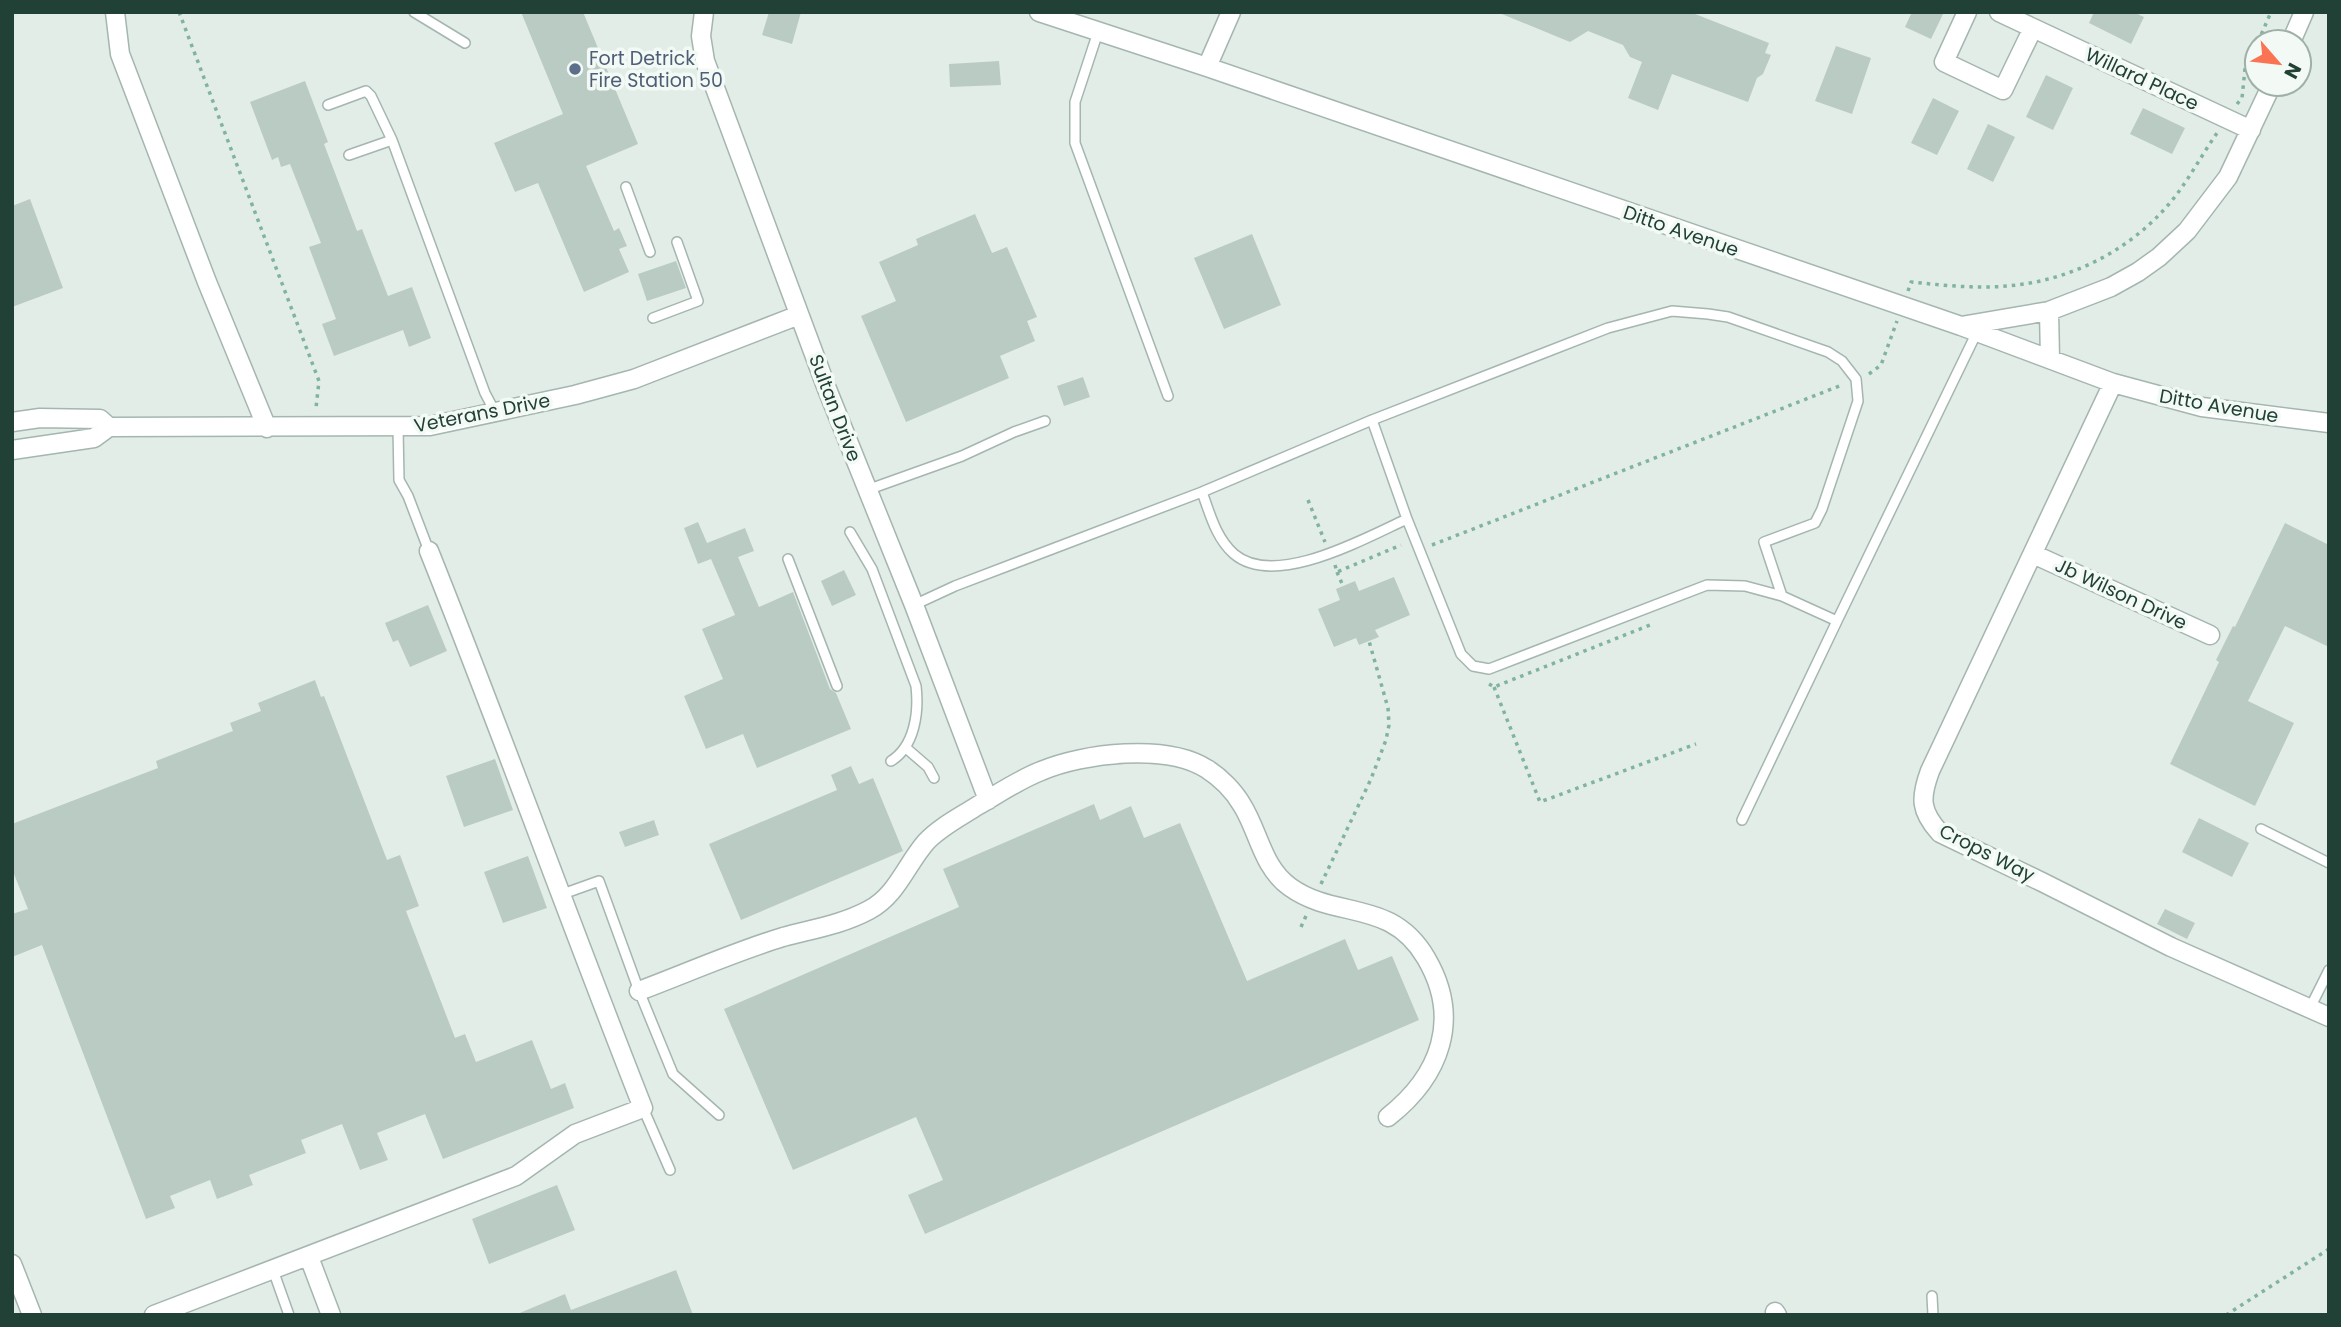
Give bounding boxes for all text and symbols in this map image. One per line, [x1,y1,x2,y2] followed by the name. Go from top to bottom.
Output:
[2243,28,2313,98] north arrow
[2081,41,2203,117] street label: Willard Place
[589,45,723,94] place label: Fort Detrick Fire Station 50
[2277,58,2308,83] text: N
[567,61,583,77] marker: Fort Detrick Fire Station 50
[1620,199,1742,263] street label: Ditto Avenue
[802,351,868,465] street label: Sultan Drive
[2157,382,2281,430] street label: Ditto Avenue
[412,387,552,439] street label: Veterans Drive
[2051,552,2191,636] street label: Jb Wilson Drive
[1935,817,2040,889] street label: Crops Way

